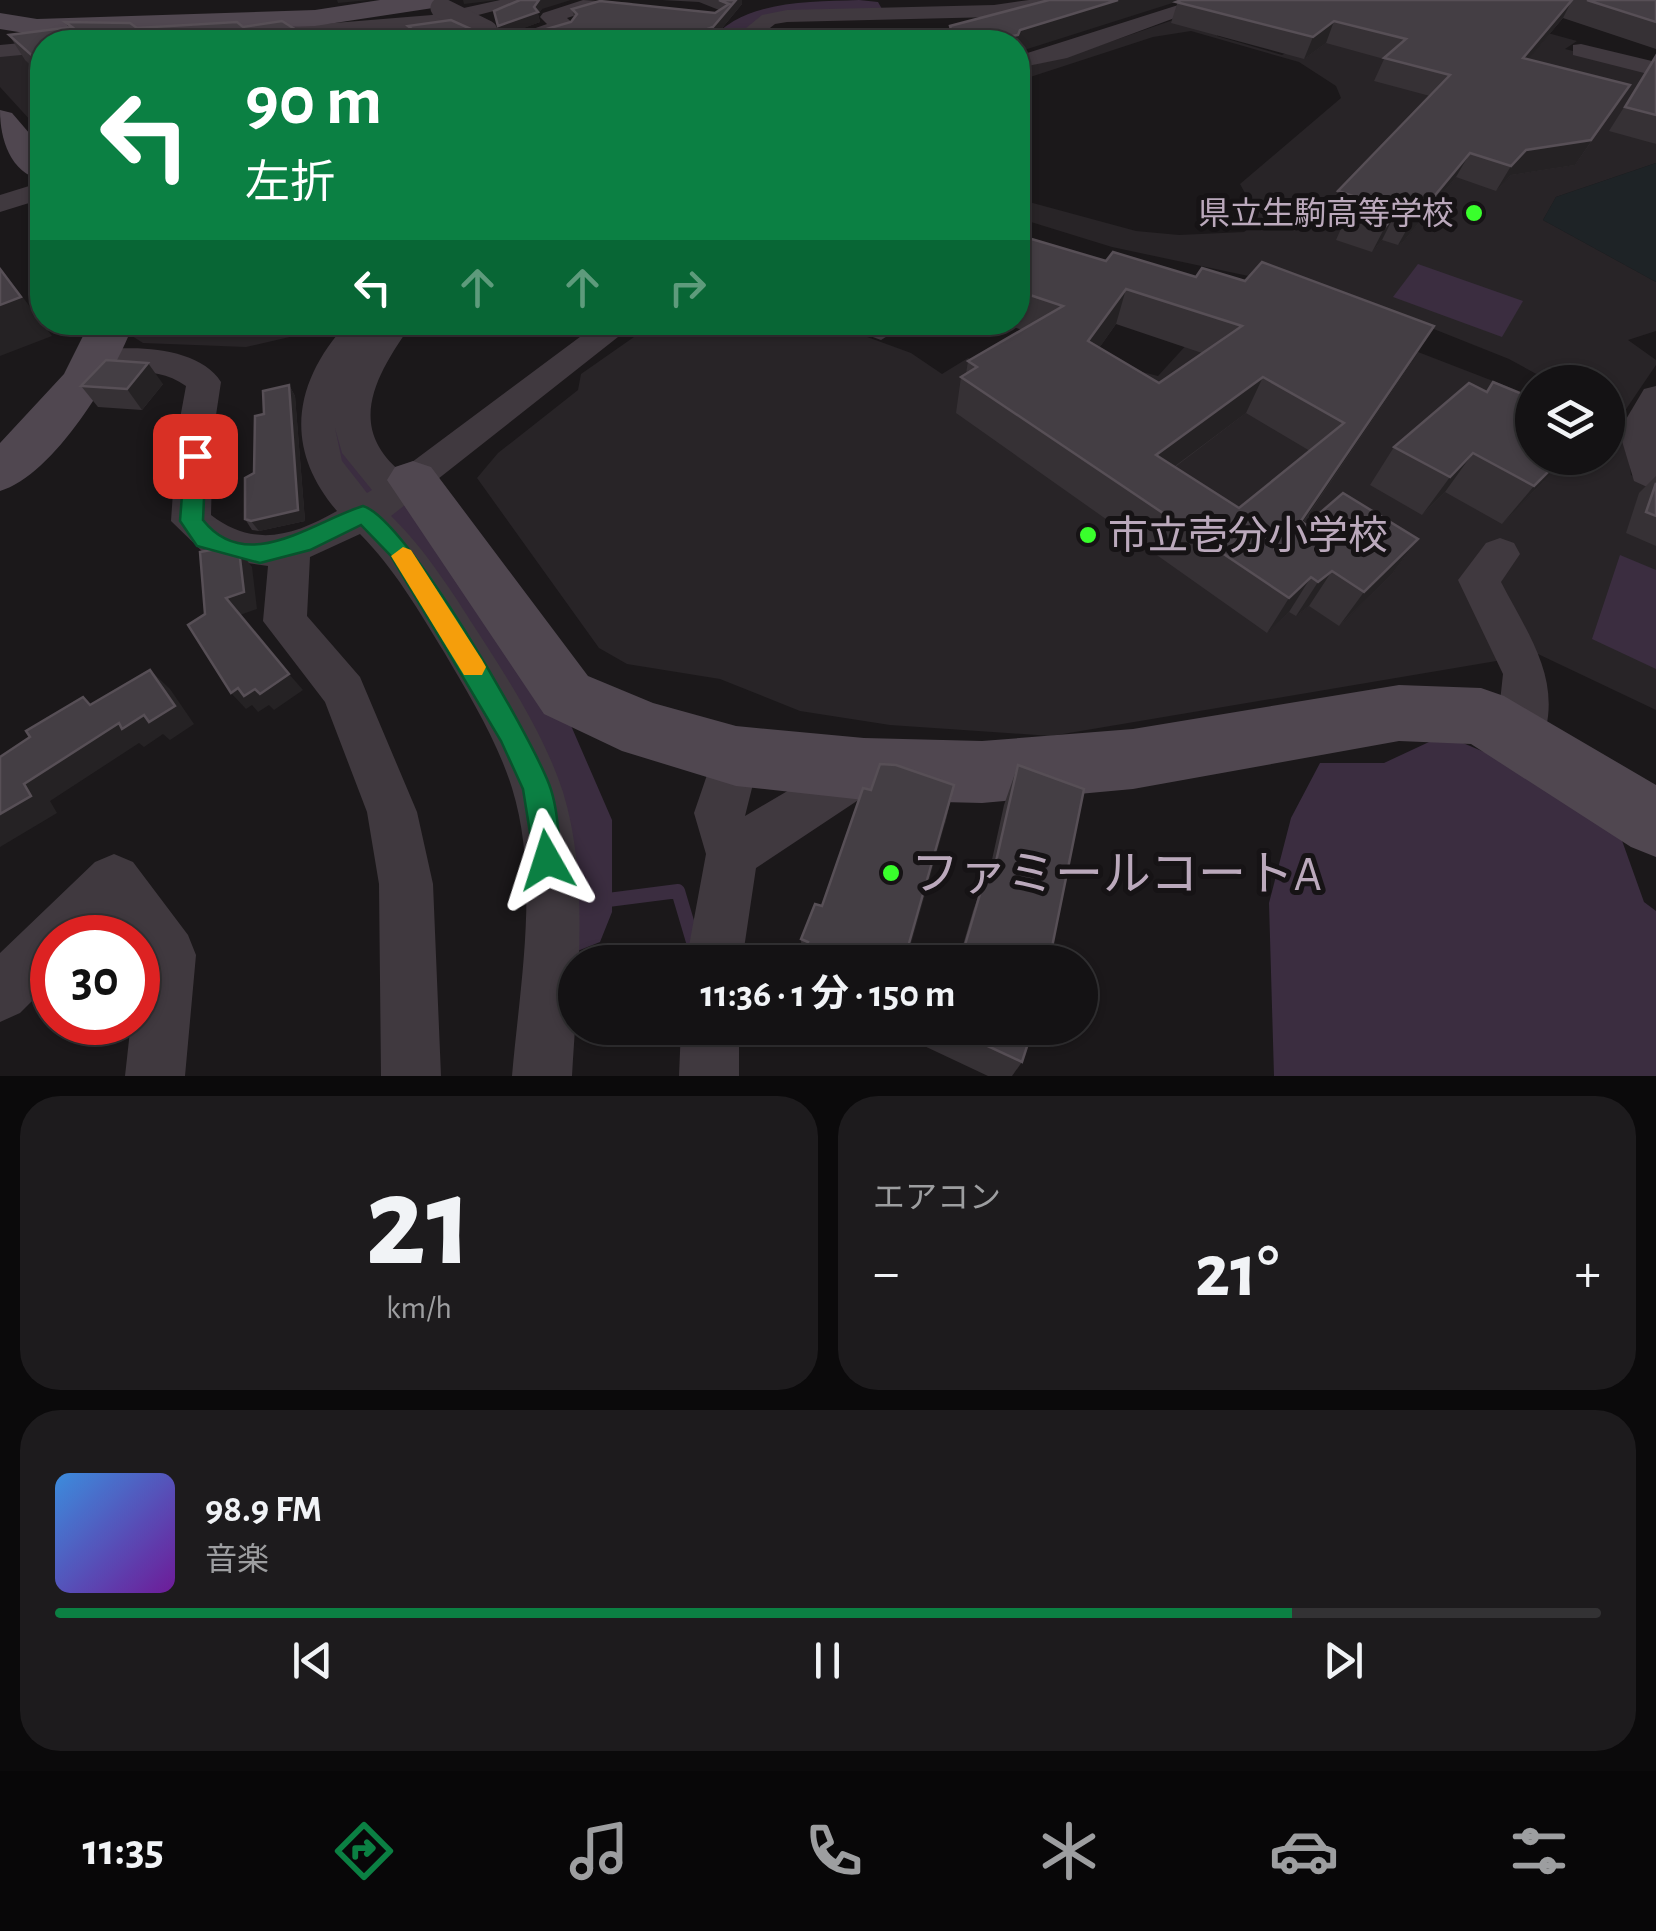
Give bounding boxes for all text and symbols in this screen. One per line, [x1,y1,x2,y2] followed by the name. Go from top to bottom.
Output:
[245,67,382,137] text: 90 m
[80,70,210,200] icon: left
[245,161,335,206] text: 左折
[1198,196,1454,230] place label: 県立生駒高等学校
[1463,202,1485,224] marker: 県立生駒高等学校
[345,260,400,315] icon: left
[450,260,505,315] icon: ahead
[555,260,610,315] icon: ahead
[660,260,715,315] icon: right
[1515,365,1625,475] map controls
[1515,365,1625,475] button: layers
[153,414,238,499] pin
[168,429,223,484] icon: arrive
[1108,515,1388,557] place label: 市立壱分小学校
[1077,524,1099,546] marker: 市立壱分小学校
[495,808,599,912] position arrow
[911,852,1322,900] place label: ファミールコートA
[880,862,902,884] marker: ファミールコートA
[30,915,160,1045] speed limit sign: 30
[701,976,955,1014] text: 11:36 · 1 分 · 150 m
[365,1159,473,1289] text: 21
[873,1182,1001,1214] text: エアコン
[1195,1235,1279,1310] text: 21°
[873,1246,899,1301] text: −
[1575,1246,1601,1301] text: +
[386,1292,452,1324] text: km/h
[205,1491,322,1529] text: 98.9 FM
[205,1544,269,1576] text: 音楽
[285,1633,340,1688] icon: previous
[800,1633,855,1688] icon: pause
[1316,1633,1371,1688] icon: next
[329,1816,399,1886] icon: directions
[564,1816,634,1886] icon: music
[799,1816,869,1886] icon: phone
[1034,1816,1104,1886] icon: climate
[1269,1816,1339,1886] icon: car
[1504,1816,1574,1886] icon: filters
[82,1828,164,1873] text: 11:35

